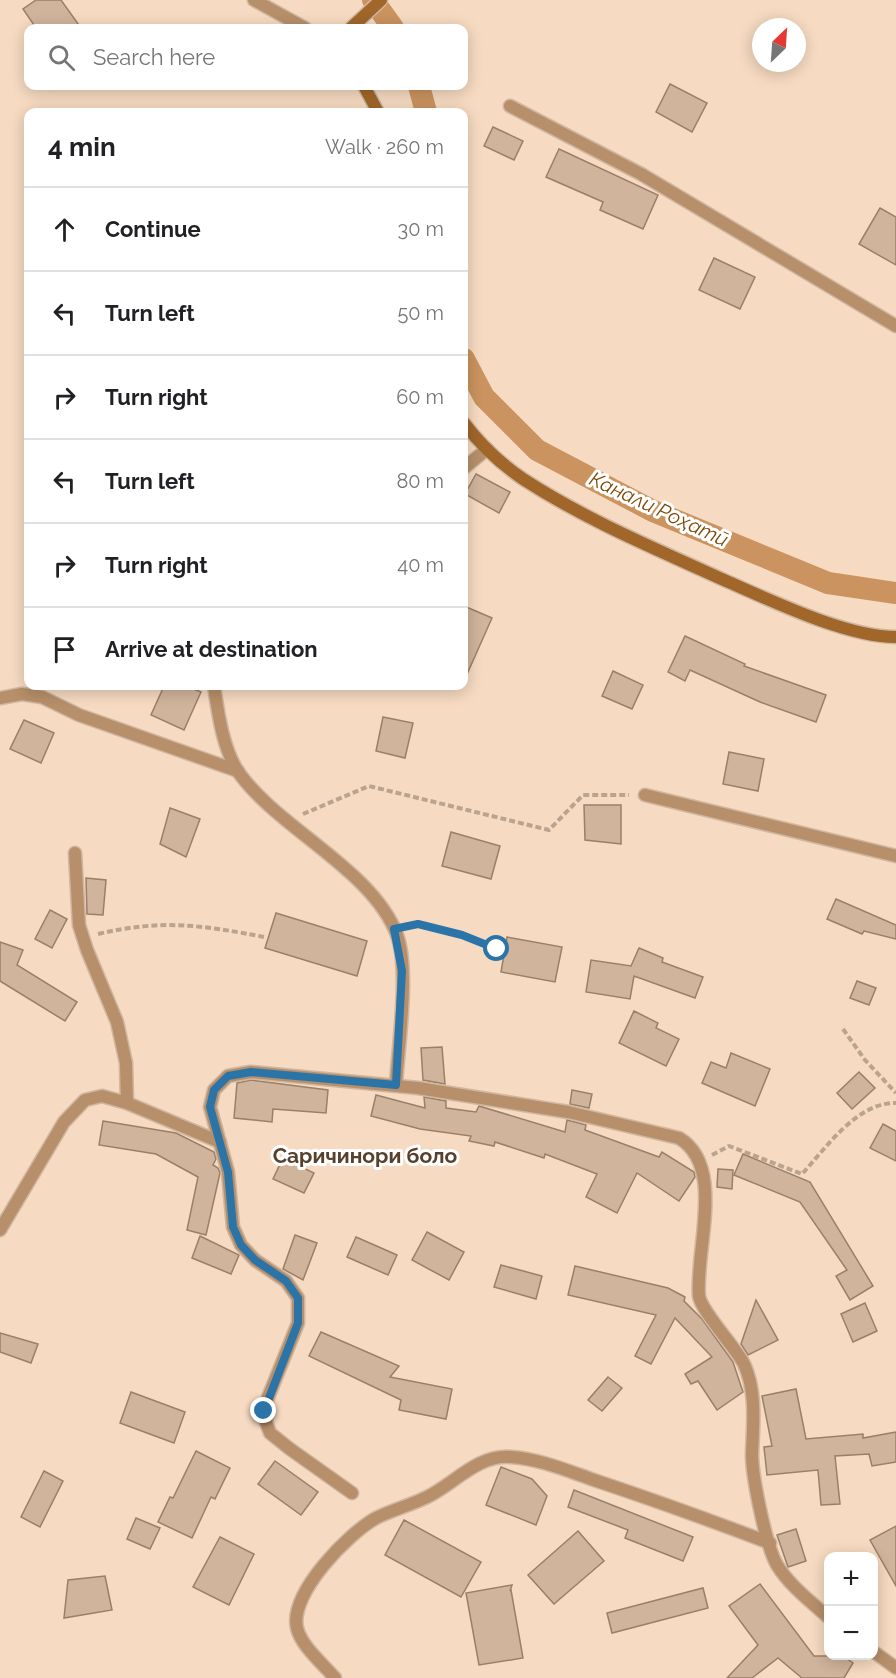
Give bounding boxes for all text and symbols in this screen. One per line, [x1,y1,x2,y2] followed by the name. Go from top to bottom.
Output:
[752,18,806,72] north arrow
[24,24,468,90] search box
[45,41,78,74] icon: search
[93,44,215,70] text: Search here
[48,132,116,162] text: 4 min
[325,135,444,159] text: Walk · 260 m
[48,213,81,246] icon: ahead
[105,216,201,242] text: Continue
[398,217,444,241] text: 30 m
[48,297,81,330] icon: left
[105,300,195,326] text: Turn left
[397,301,444,325] text: 50 m
[48,381,81,414] icon: right
[105,384,208,410] text: Turn right
[396,385,444,409] text: 60 m
[48,465,81,498] icon: left
[586,466,732,552] water label: Канали Роҳатӣ
[105,468,195,494] text: Turn left
[396,469,444,493] text: 80 m
[48,549,81,582] icon: right
[105,552,208,578] text: Turn right
[397,553,444,577] text: 40 m
[48,633,81,666] icon: arrive
[105,636,318,662] text: Arrive at destination
[483,935,509,961] route start
[273,1143,458,1168] district label: Саричинори боло
[250,1397,276,1423] route end
[824,1552,878,1660] map controls
[824,1552,878,1606] button: +
[824,1606,878,1660] button: −

